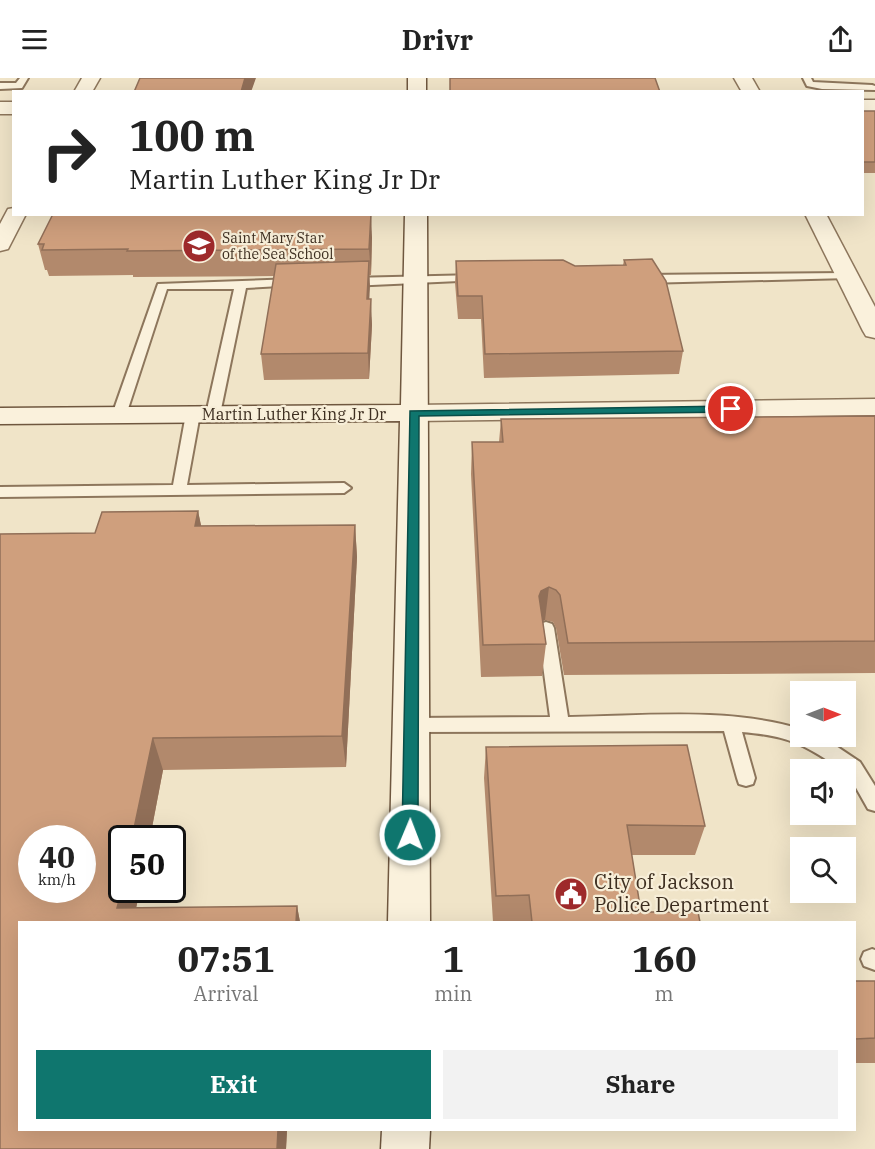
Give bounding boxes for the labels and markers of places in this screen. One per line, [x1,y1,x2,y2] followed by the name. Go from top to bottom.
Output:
[181,228,217,264] school or university icon: Saint Mary Star of the Sea School
[222,229,333,263] place label: Saint Mary Star of the Sea School
[705,383,756,434] pin
[594,868,769,918] place label: City of Jackson Police Department
[553,876,589,912] public building icon: City of Jackson Police Department

